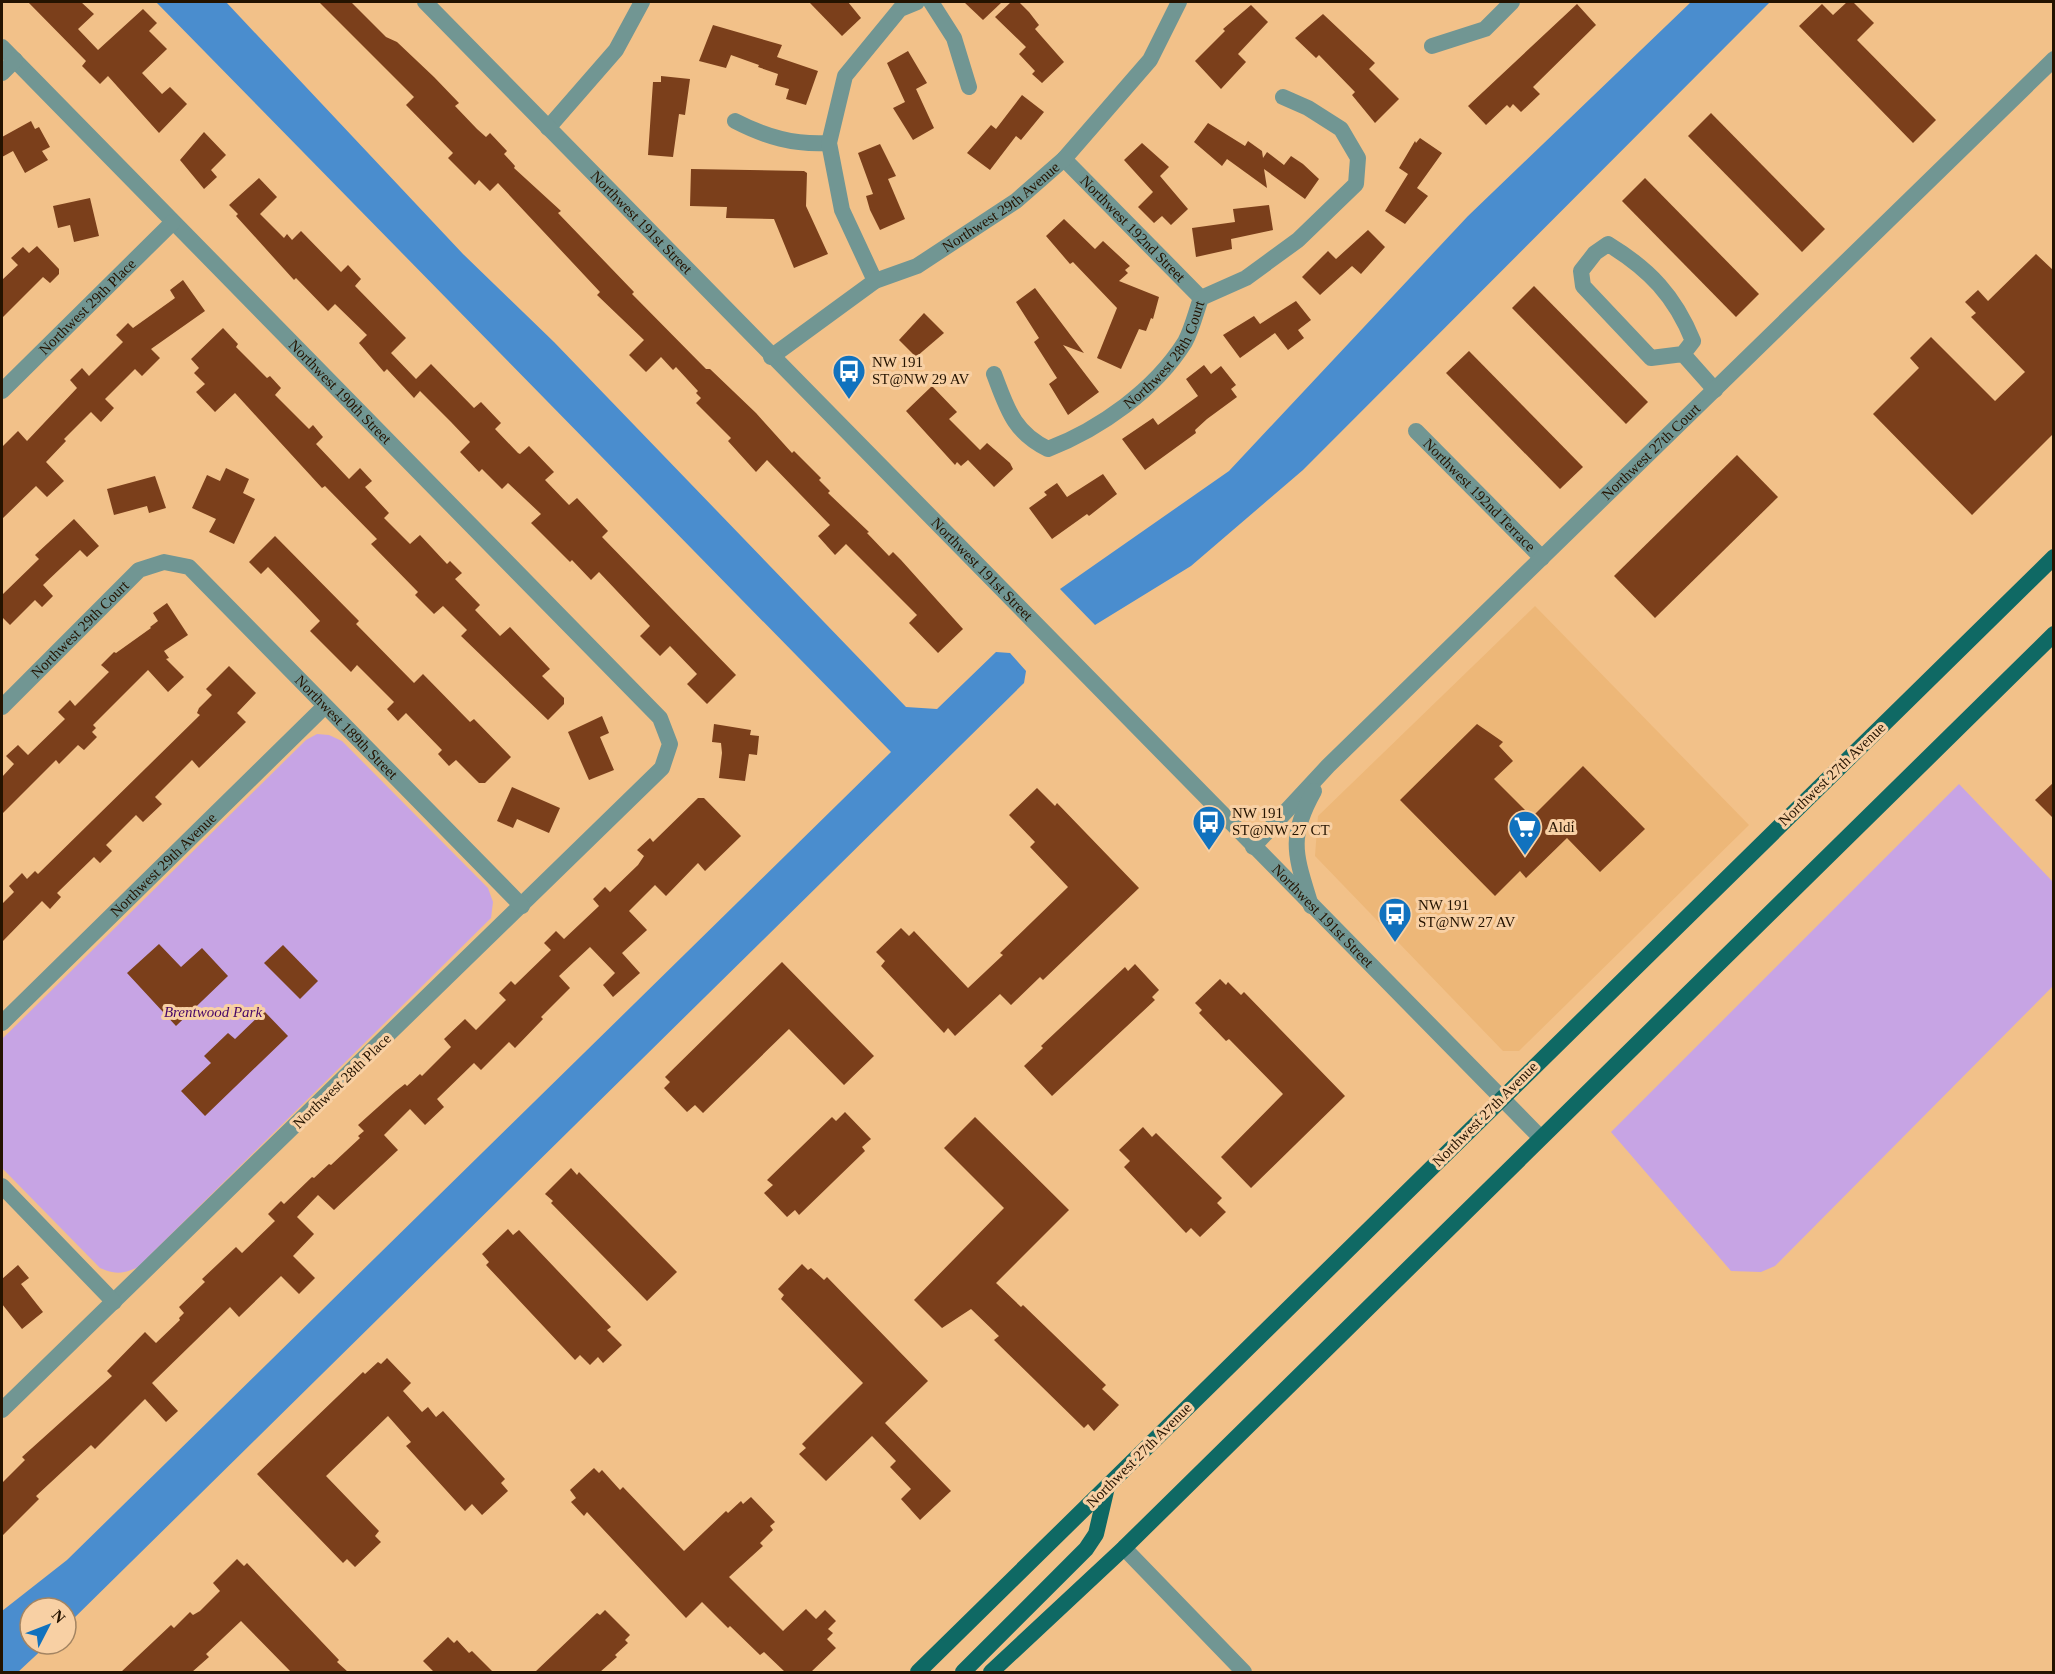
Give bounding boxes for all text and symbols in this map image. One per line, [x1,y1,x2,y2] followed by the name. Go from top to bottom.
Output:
[939,159,1063,255] street label: Northwest 29th Avenue
[588,168,696,278] street label: Northwest 191st Street
[1077,172,1189,286] street label: Northwest 192nd Street
[36,255,139,358] street label: Northwest 29th Place
[1120,298,1208,412] street label: Northwest 28th Court
[286,337,395,448] street label: Northwest 190th Street
[831,353,867,400] bus stop icon: NW 191 ST@NW 29 AV
[872,354,970,387] place label: NW 191 ST@NW 29 AV
[1598,400,1704,503] street label: Northwest 27th Court
[1420,435,1539,555] street label: Northwest 192nd Terrace
[928,514,1037,624] street label: Northwest 191st Street
[28,577,132,681] street label: Northwest 29th Court
[292,672,401,783] street label: Northwest 189th Street
[1776,719,1889,829] street label: Northwest 27th Avenue
[1191,804,1227,851] bus stop icon: NW 191 ST@NW 27 CT
[1232,805,1330,838] place label: NW 191 ST@NW 27 CT
[107,809,220,920] street label: Northwest 29th Avenue
[1507,809,1543,856] supermarket icon: Aldi
[1548,819,1575,835] place label: Aldi
[1269,861,1377,971] street label: Northwest 191st Street
[1377,896,1413,943] bus stop icon: NW 191 ST@NW 27 AV
[1418,897,1516,930] place label: NW 191 ST@NW 27 AV
[164,1004,262,1020] park label: Brentwood Park
[290,1030,394,1132] street label: Northwest 28th Place
[1429,1058,1541,1170] street label: Northwest 27th Avenue
[1083,1399,1195,1511] street label: Northwest 27th Avenue
[18,1596,78,1656] north arrow
[49,1606,69,1627] text: N

